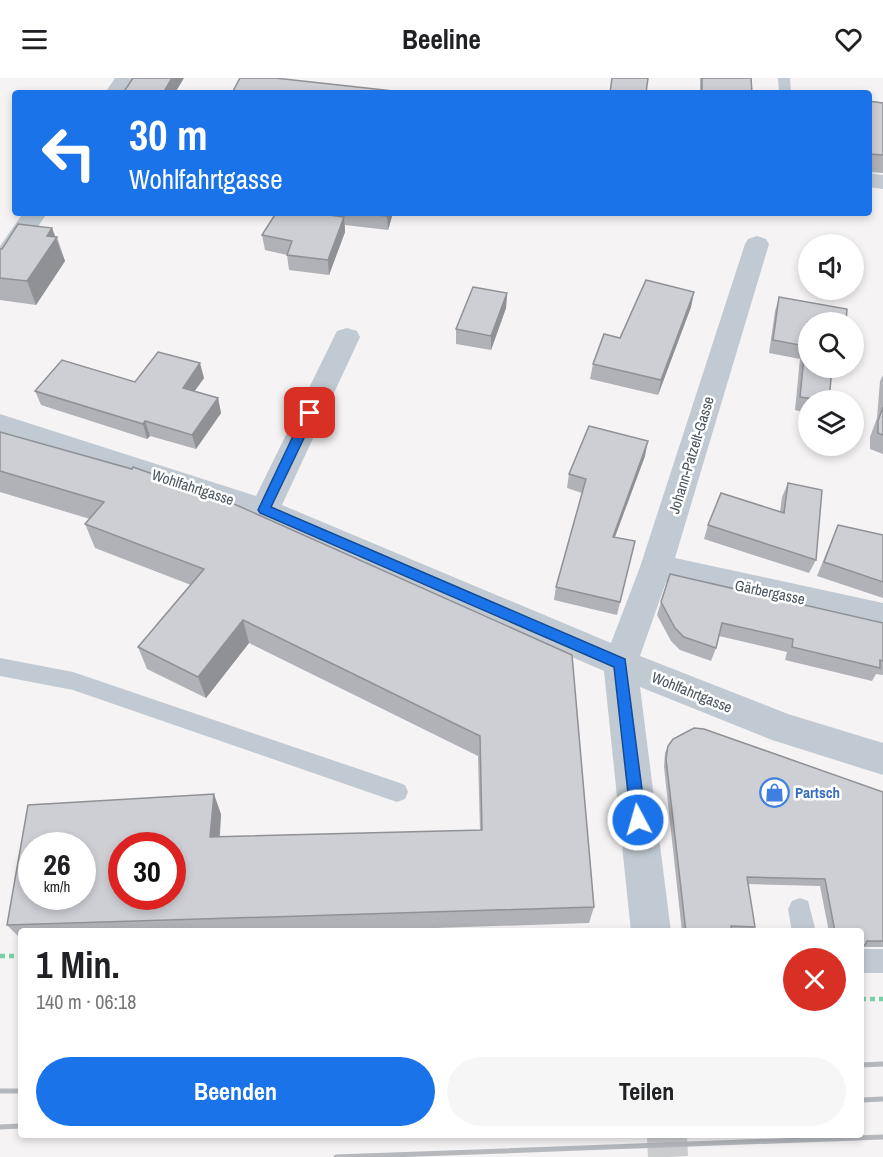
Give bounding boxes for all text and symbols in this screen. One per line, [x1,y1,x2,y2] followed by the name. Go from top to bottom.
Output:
[402,21,481,57] text: Beeline
[18,23,51,56] icon: menu
[832,23,865,56] icon: heart
[129,107,208,163] text: 30 m
[30,114,108,192] icon: left
[129,161,282,197] text: Wohlfahrtgasse
[798,234,864,456] map controls
[798,234,864,300] button: sound
[798,312,864,378] button: search
[284,387,335,438] pin
[798,390,864,456] button: layers
[663,394,719,516] street label: Johann-Patzelt-Gasse
[293,396,326,429] icon: arrive
[149,464,237,510] street label: Wohlfahrtgasse
[733,574,807,610] street label: Gärbergasse
[649,666,736,718] street label: Wohlfahrtgasse
[758,776,790,808] shop icon: Partsch
[795,782,840,803] place label: Partsch
[606,788,670,852] position arrow
[108,832,186,910] speed limit sign: 30
[43,844,71,884] text: 26
[44,876,70,897] text: km/h
[36,941,120,989] text: 1 Min.
[783,948,846,1011] button: close
[36,988,136,1015] text: 140 m · 06:18
[36,1057,435,1126] button: Beenden
[447,1057,846,1126] button: Teilen

